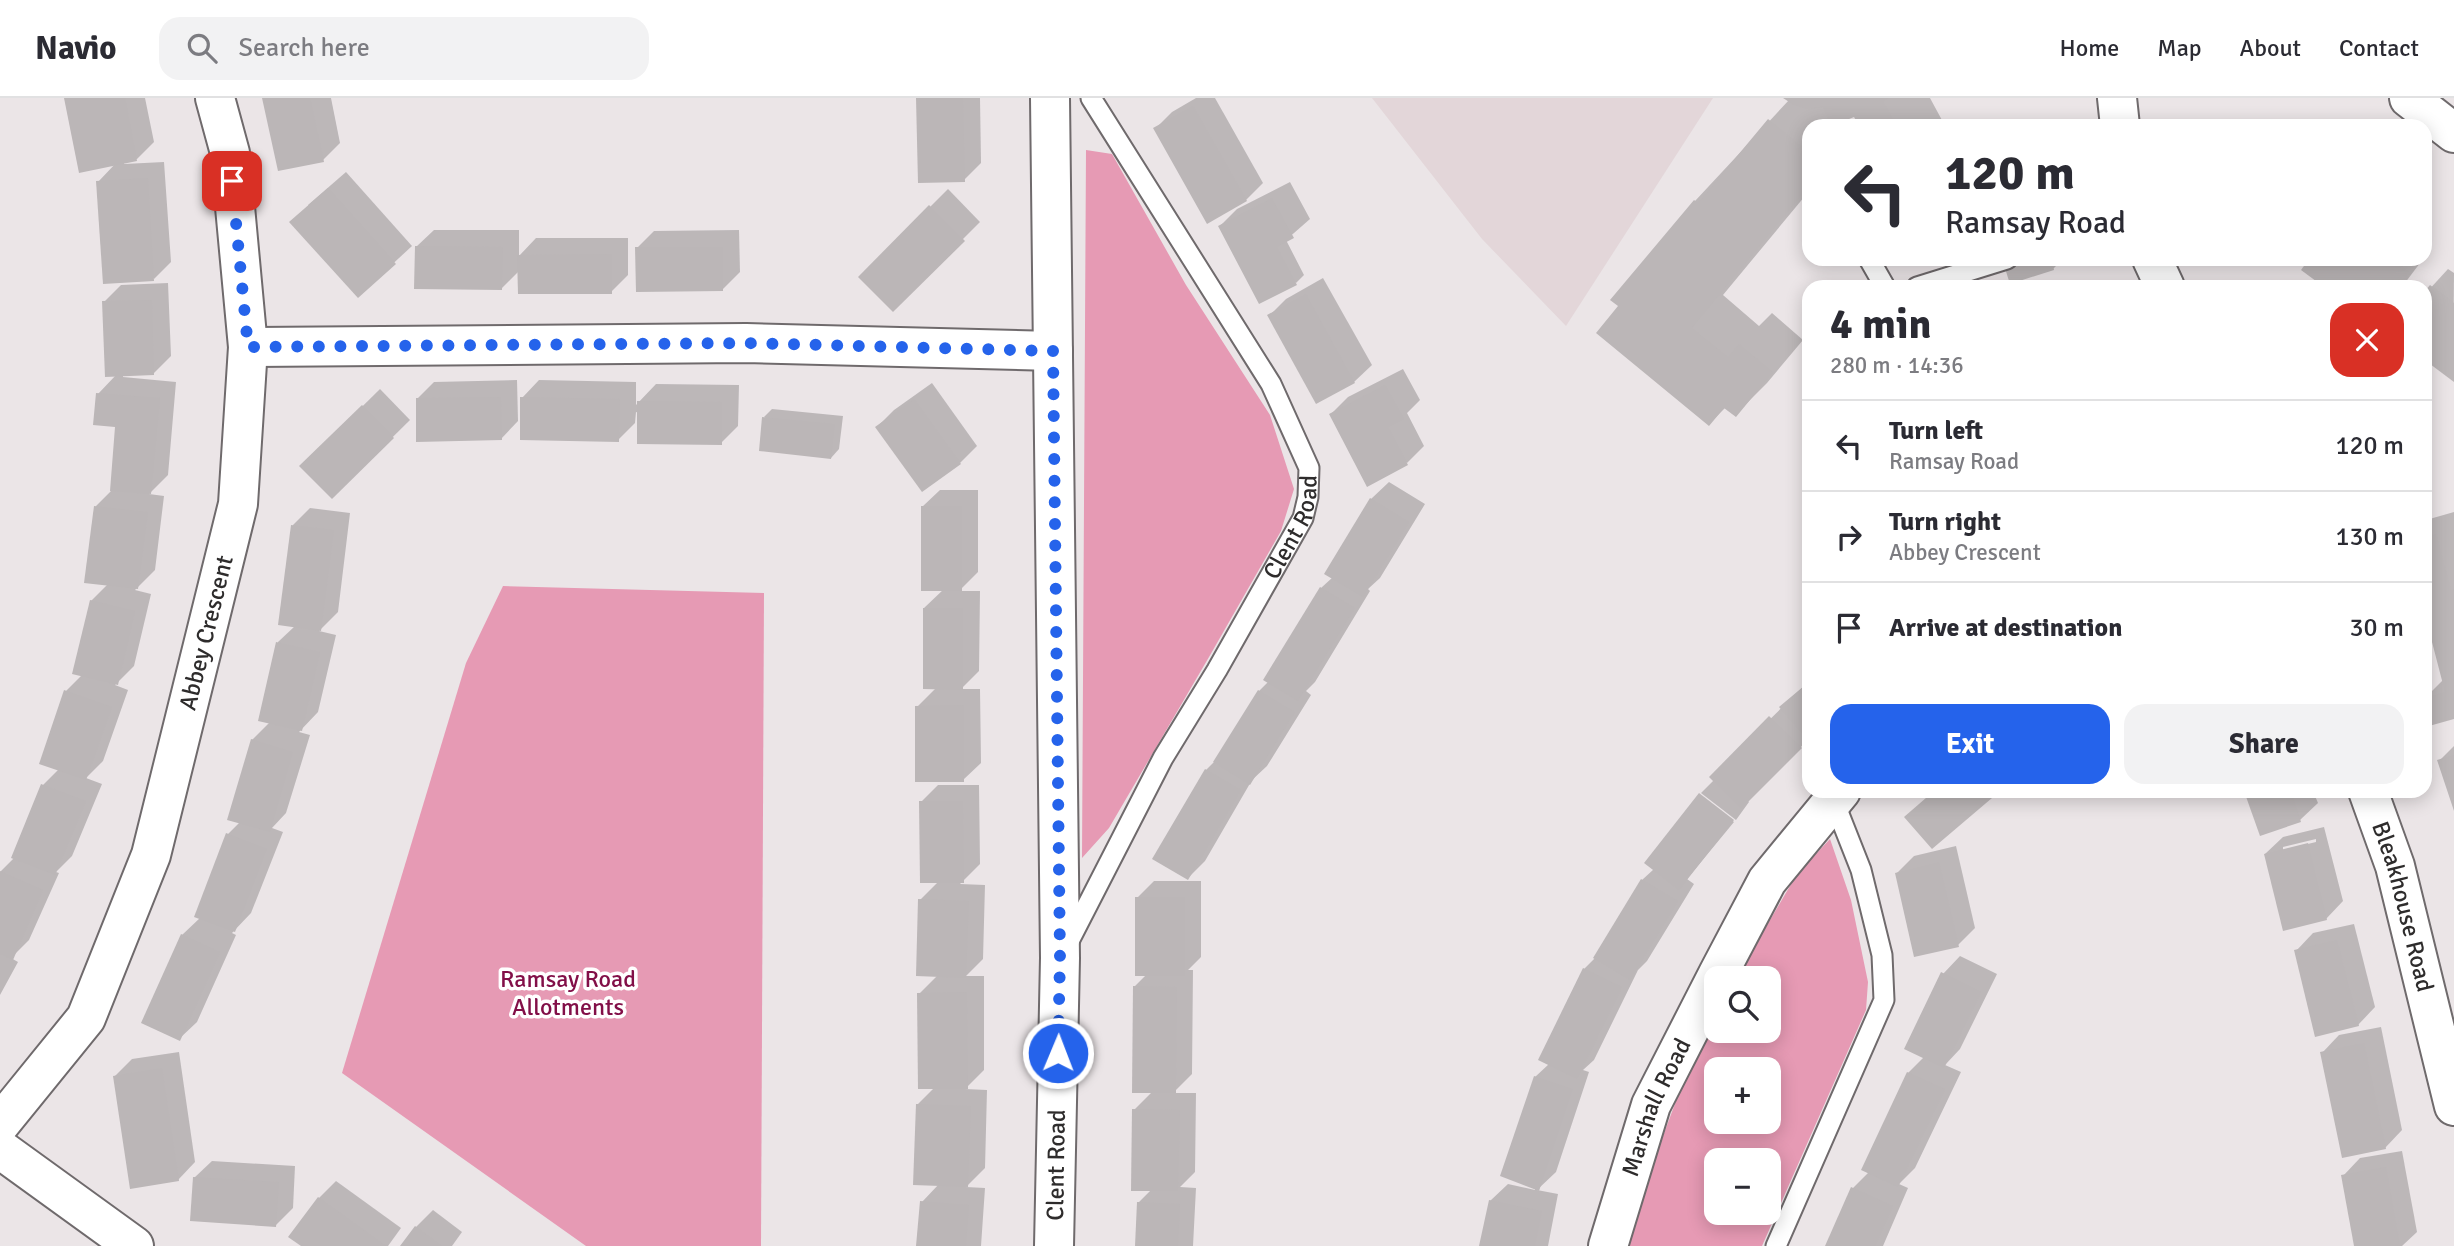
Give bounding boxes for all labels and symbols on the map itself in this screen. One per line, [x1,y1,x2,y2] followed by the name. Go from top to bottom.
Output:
[202,151,262,211] pin
[1257,474,1324,584] street label: Clent Road
[172,552,240,713] street label: Abbey Crescent
[2365,817,2440,995] street label: Bleakhouse Road
[500,964,636,1022] park label: Ramsay Road Allotments
[1021,1016,1095,1090] position arrow
[1615,1033,1698,1180] street label: Marshall Road
[1040,1109,1072,1221] street label: Clent Road

